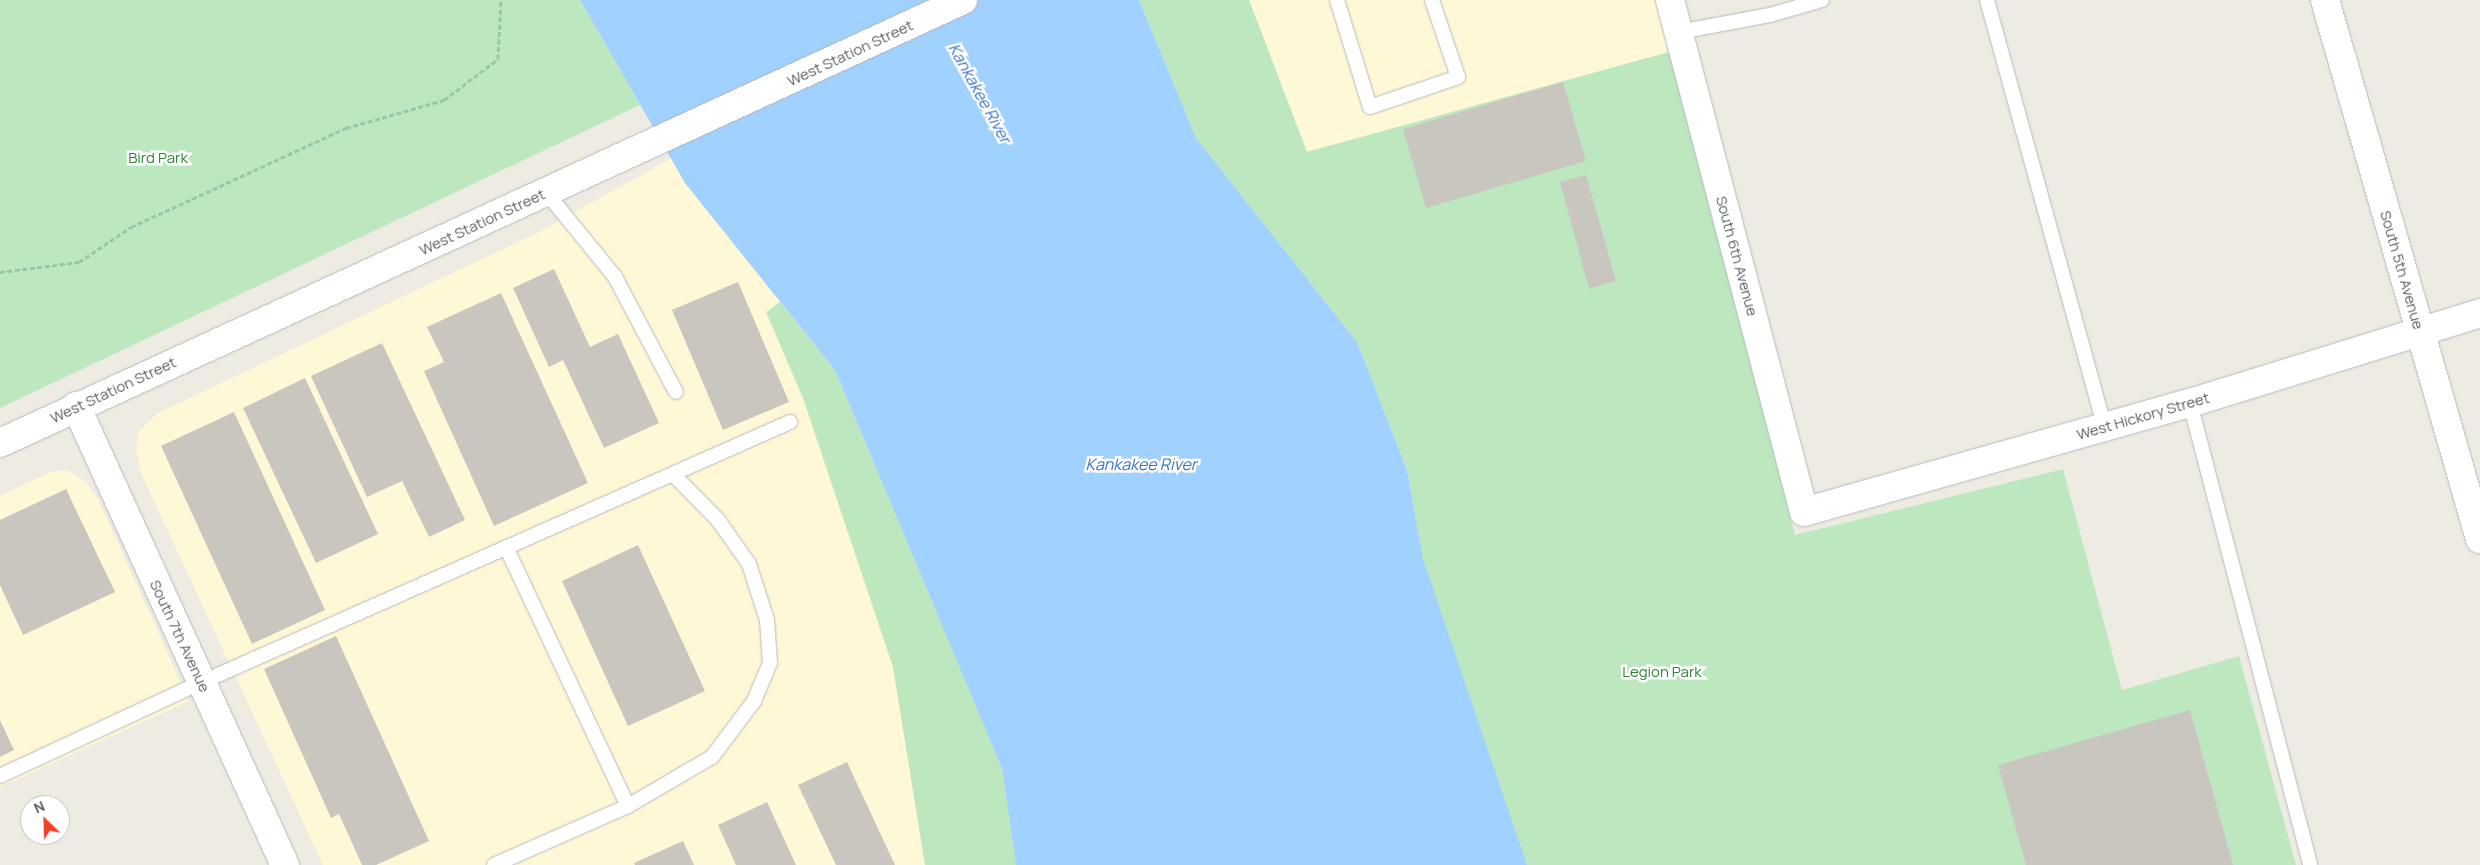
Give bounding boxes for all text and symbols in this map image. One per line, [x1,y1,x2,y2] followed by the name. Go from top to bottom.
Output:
[784,16,916,90] street label: West Station Street
[945,40,1015,146] water label: Kankakee River
[128,149,188,167] park label: Bird Park
[416,185,548,259] street label: West Station Street
[1712,194,1762,318] street label: South 6th Avenue
[2376,208,2428,332] street label: South 5th Avenue
[47,353,179,427] street label: West Station Street
[2075,388,2211,444] street label: West Hickory Street
[1085,454,1197,474] water label: Kankakee River
[146,577,214,695] street label: South 7th Avenue
[1622,663,1702,681] park label: Legion Park
[20,795,70,845] north arrow
[31,796,48,817] text: N

